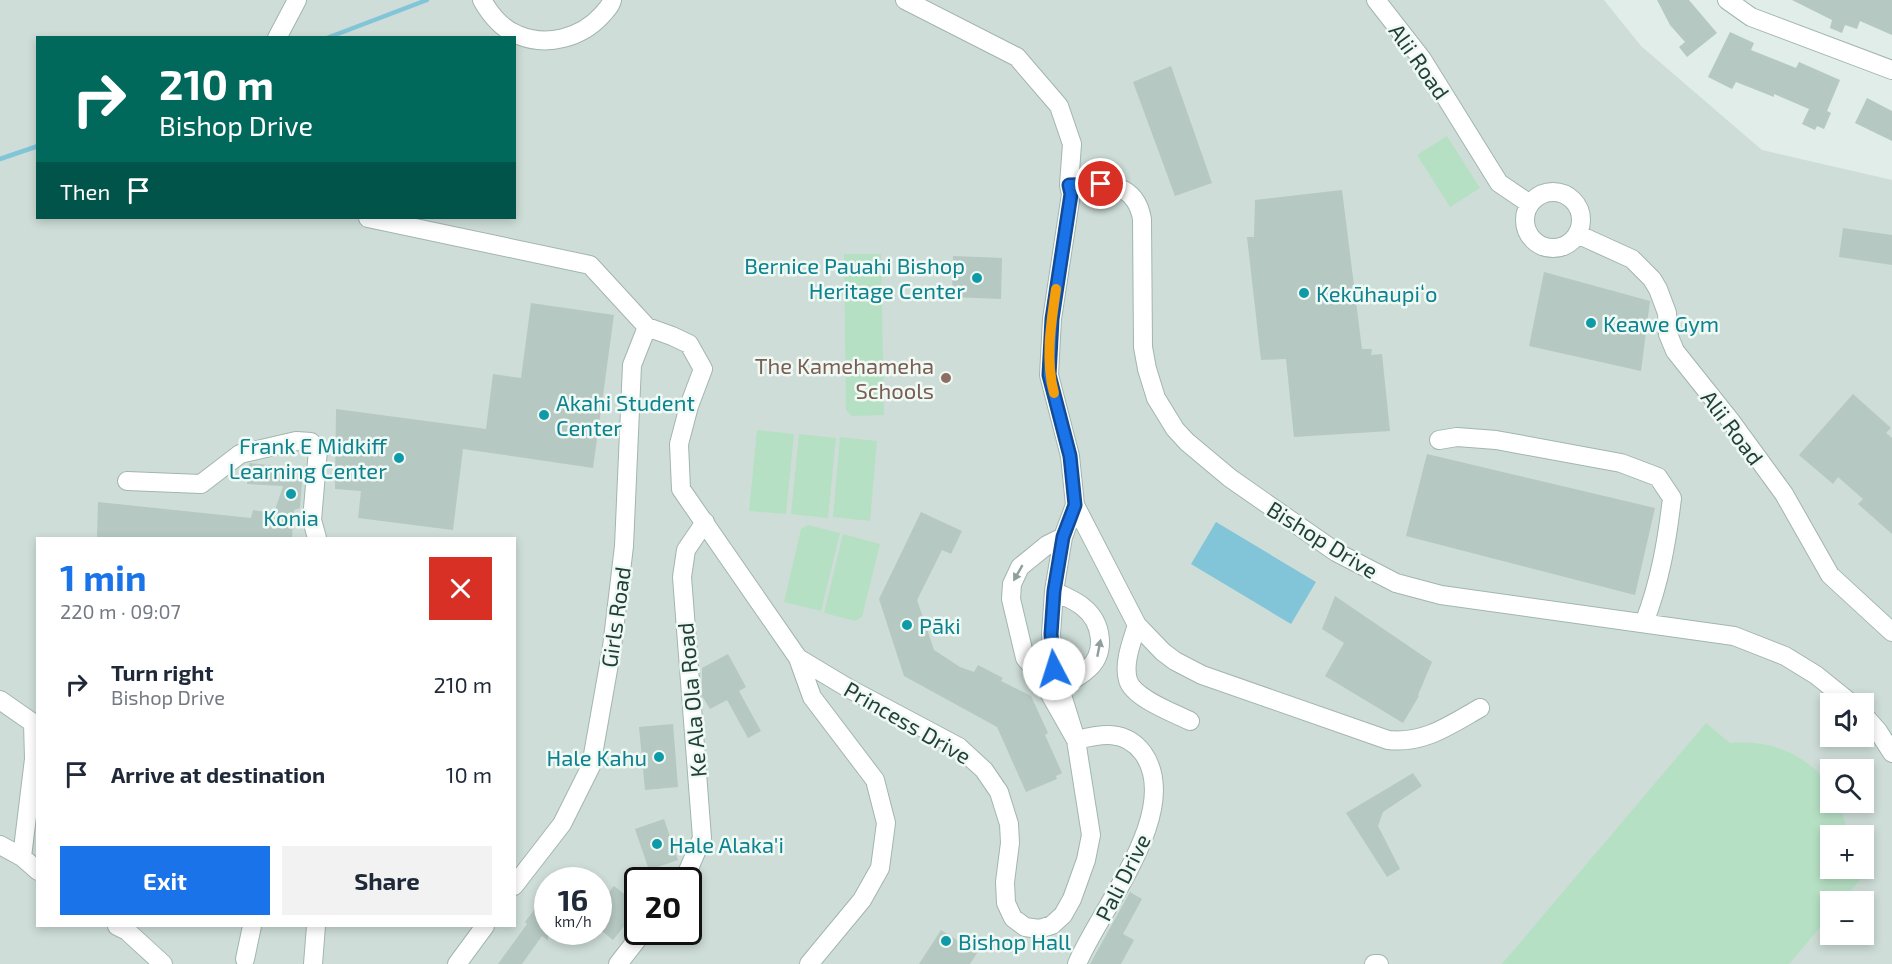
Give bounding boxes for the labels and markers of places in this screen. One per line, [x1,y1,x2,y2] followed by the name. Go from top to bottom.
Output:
[1075,158,1126,209] pin
[744,252,965,303] place label: Bernice Pauahi Bishop Heritage Center
[970,271,984,285] marker: Bernice Pauahi Bishop Heritage Center
[1316,280,1437,306] place label: Kekūhaupiʻo
[1297,286,1311,300] marker: Kekūhaupiʻo
[1603,310,1719,336] place label: Keawe Gym
[1584,316,1598,330] marker: Keawe Gym
[755,352,934,403] place label: The Kamehameha Schools
[939,371,953,385] marker: The Kamehameha Schools
[556,389,695,440] place label: Akahi Student Center
[537,408,551,422] marker: Akahi Student Center
[229,432,387,483] place label: Frank E Midkiff Learning Center
[392,451,406,465] marker: Frank E Midkiff Learning Center
[284,487,298,501] marker: Konia
[263,504,319,530] place label: Konia
[919,612,961,638] place label: Pāki
[900,618,914,632] marker: Pāki
[547,744,647,770] place label: Hale Kahu
[652,750,666,764] marker: Hale Kahu
[669,831,784,857] place label: Hale Alaka'i
[650,837,664,851] marker: Hale Alaka'i
[958,928,1072,954] place label: Bishop Hall
[939,934,953,948] marker: Bishop Hall

